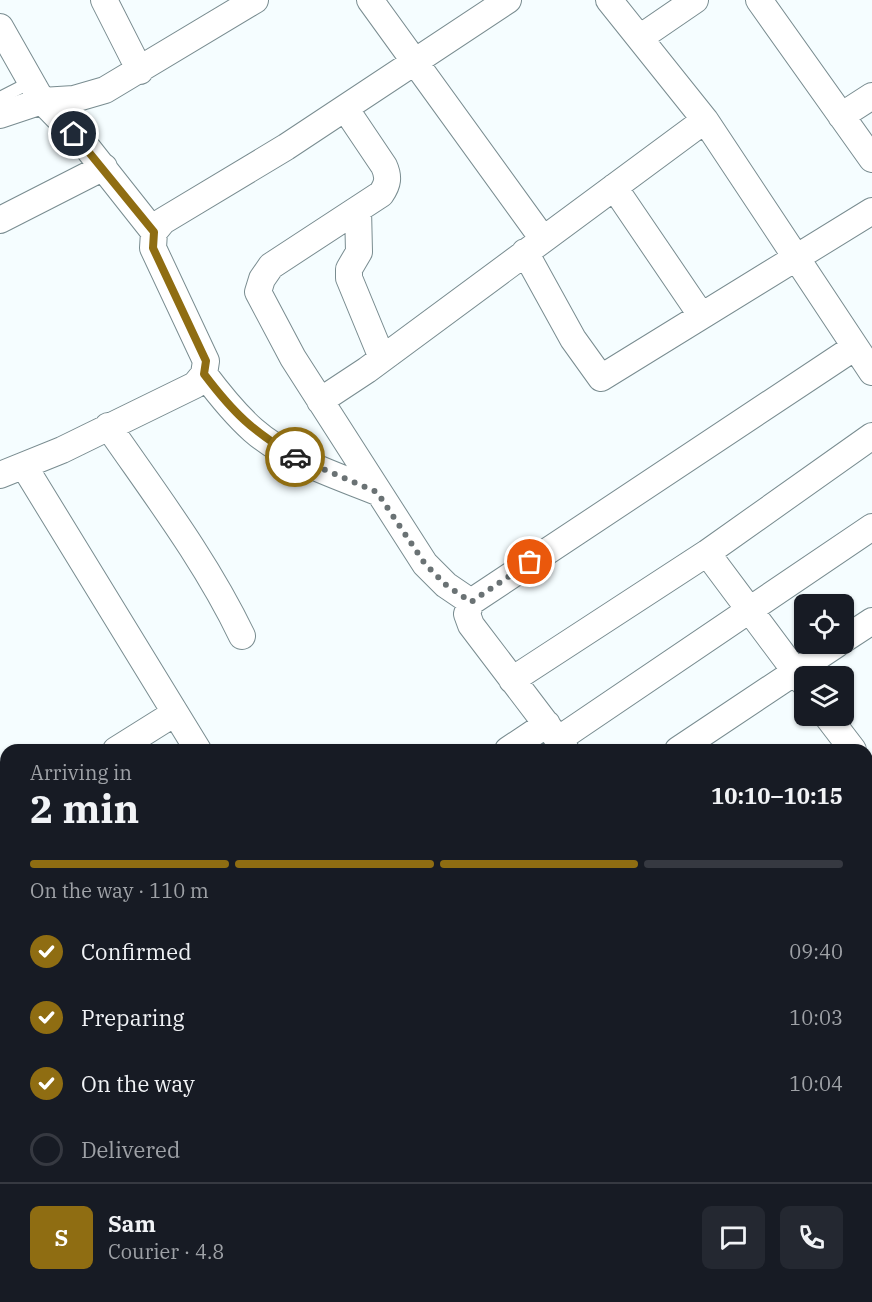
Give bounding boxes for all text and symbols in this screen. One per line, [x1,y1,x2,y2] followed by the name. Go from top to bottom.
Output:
[48,108,99,159] pin
[57,117,90,150] icon: home
[265,427,325,487] courier
[279,441,312,474] icon: car
[504,536,555,587] pin
[513,545,546,578] icon: bag
[794,594,854,726] map controls
[794,594,854,654] button: locate
[794,666,854,726] button: layers
[30,759,132,786] text: Arriving in
[711,781,843,810] text: 10:10–10:15
[30,783,139,834] text: 2 min
[30,877,209,904] text: On the way · 110 m
[30,935,63,968] icon: check
[81,937,192,966] text: Confirmed
[789,938,843,965] text: 09:40
[30,1001,63,1034] icon: check
[81,1003,185,1032] text: Preparing
[789,1004,843,1031] text: 10:03
[30,1067,63,1100] icon: check
[81,1069,195,1098] text: On the way
[789,1070,843,1097] text: 10:04
[81,1135,180,1164] text: Delivered
[702,1206,765,1269] button: chat
[780,1206,843,1269] button: phone
[108,1209,156,1238] text: Sam
[55,1223,68,1252] text: S
[108,1238,224,1265] text: Courier · 4.8

